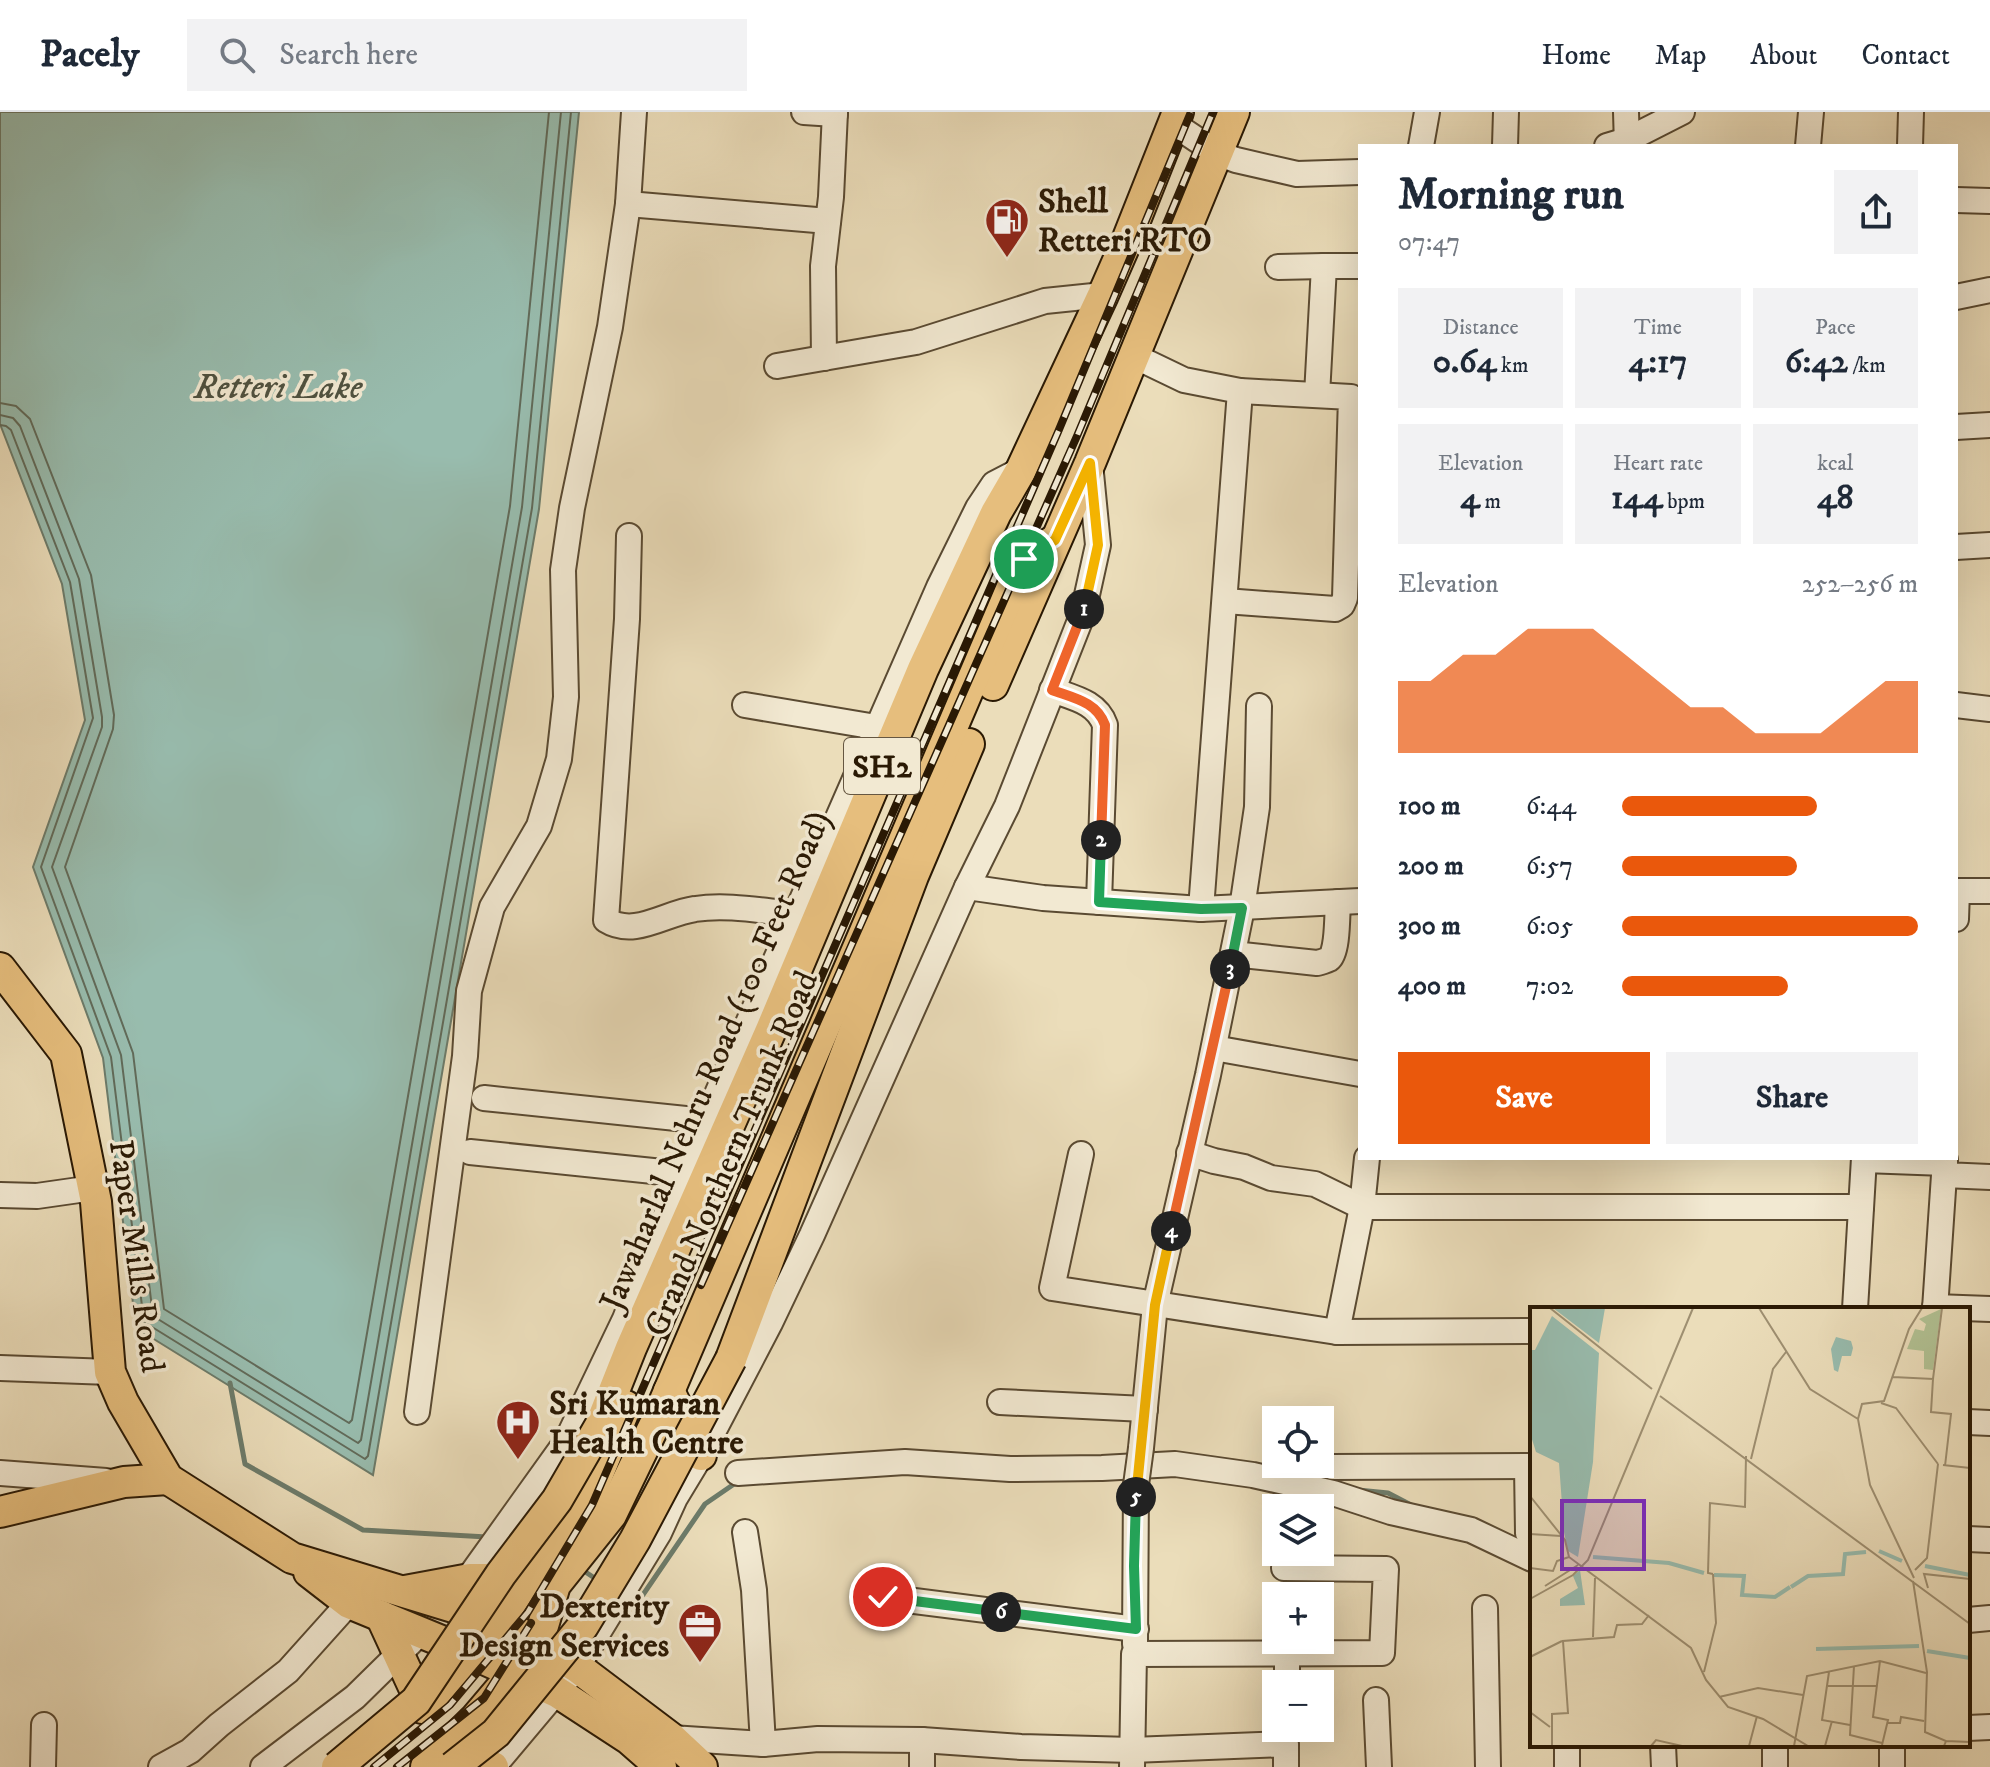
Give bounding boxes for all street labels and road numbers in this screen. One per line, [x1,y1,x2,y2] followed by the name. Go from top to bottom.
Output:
[844,738,920,794] road number: SH2
[590,804,840,1320] street label: Jawaharlal Nehru Road (100 Feet Road)
[636,965,828,1343] street label: Grand Northern Trunk Road
[99,1137,173,1375] street label: Paper Mills Road

